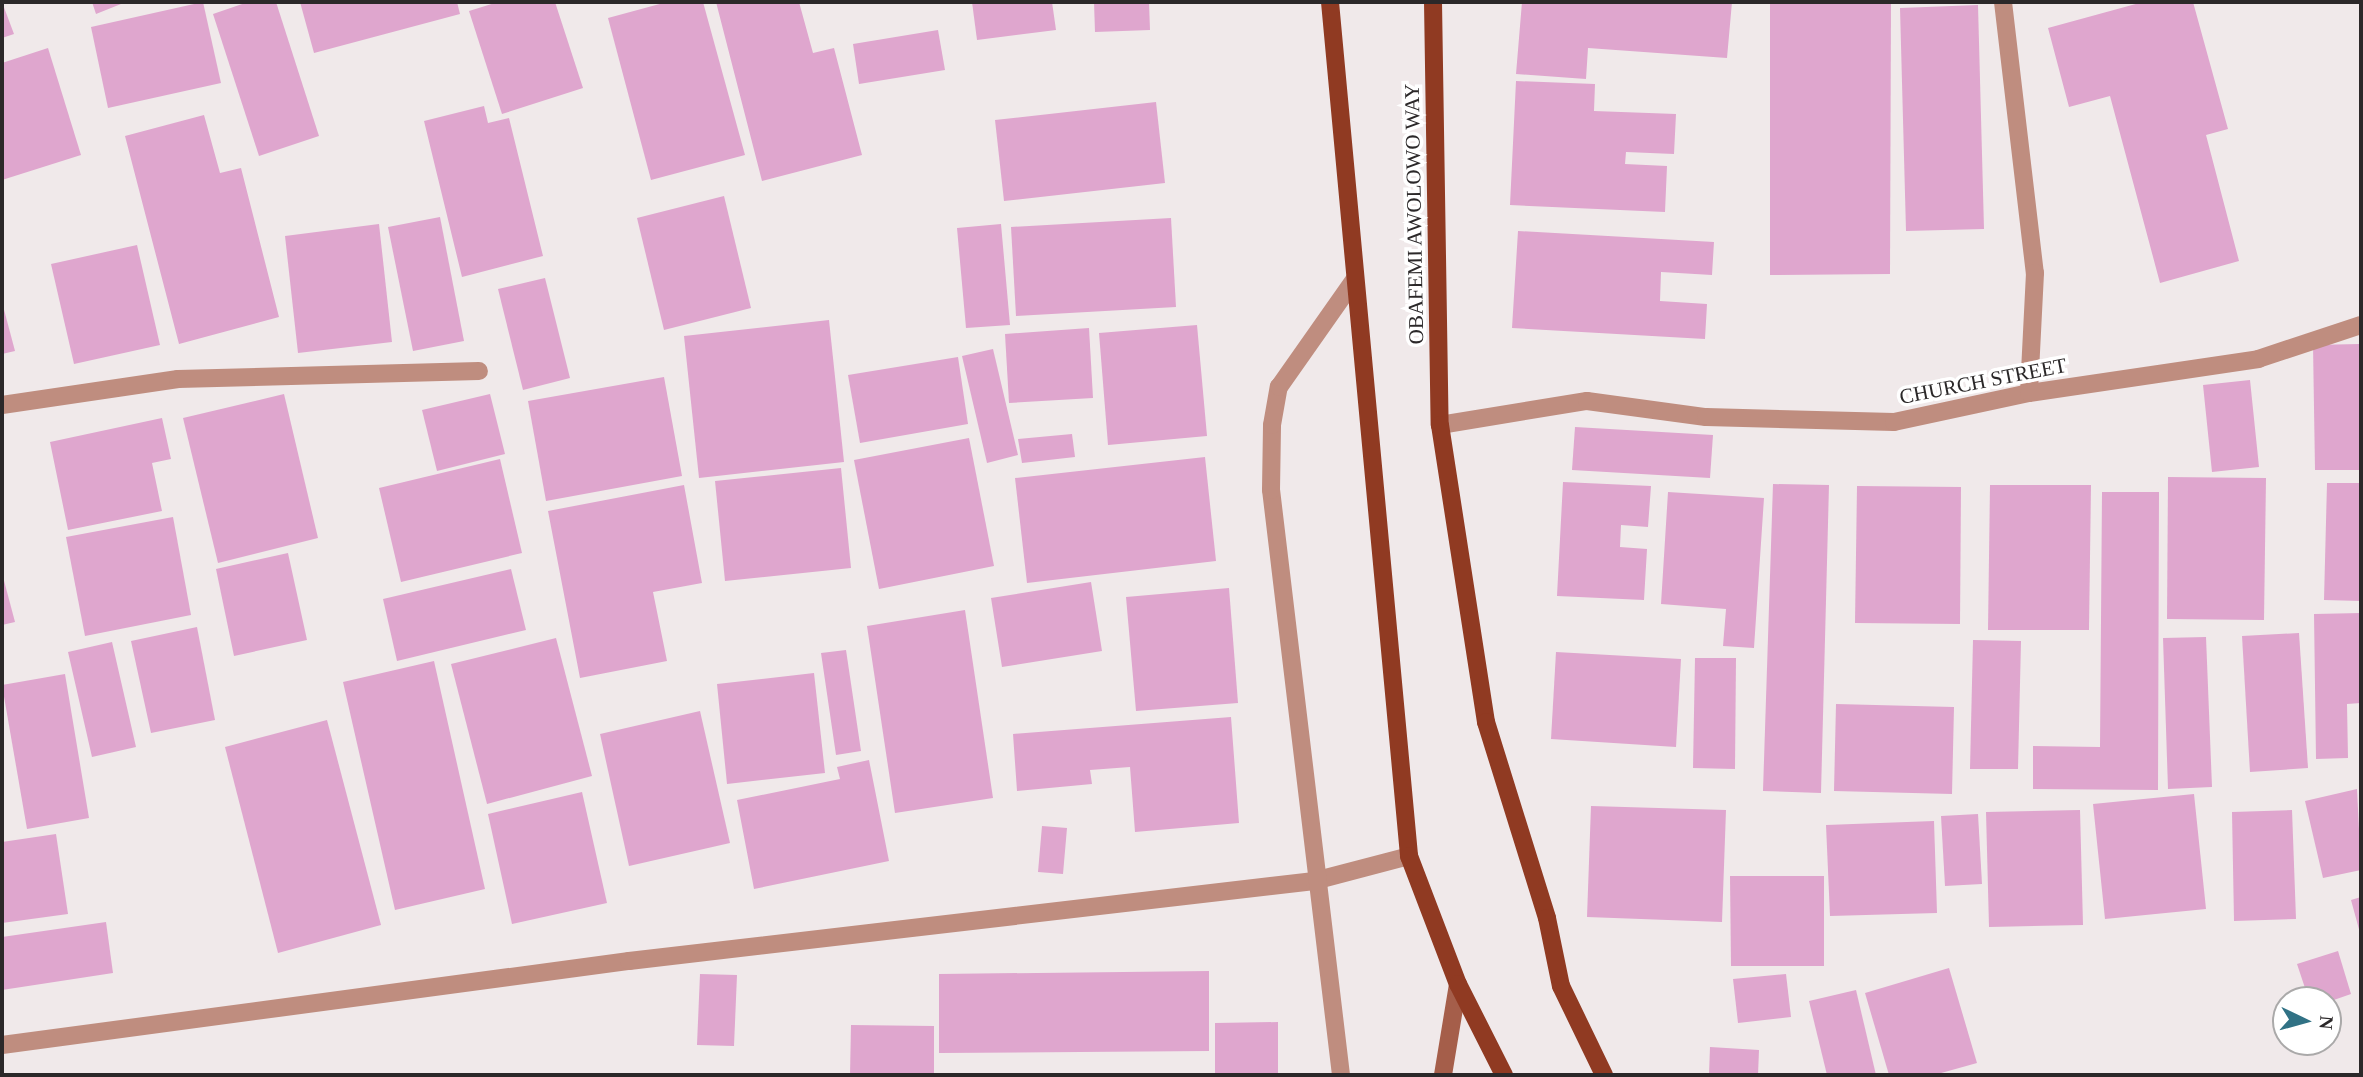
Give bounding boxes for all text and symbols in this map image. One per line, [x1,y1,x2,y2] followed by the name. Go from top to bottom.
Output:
[1399,83,1429,345] street label: OBAFEMI AWOLOWO WAY
[1897,352,2069,410] street label: CHURCH STREET
[2272,986,2342,1056] north arrow
[2315,1015,2337,1030] text: N

